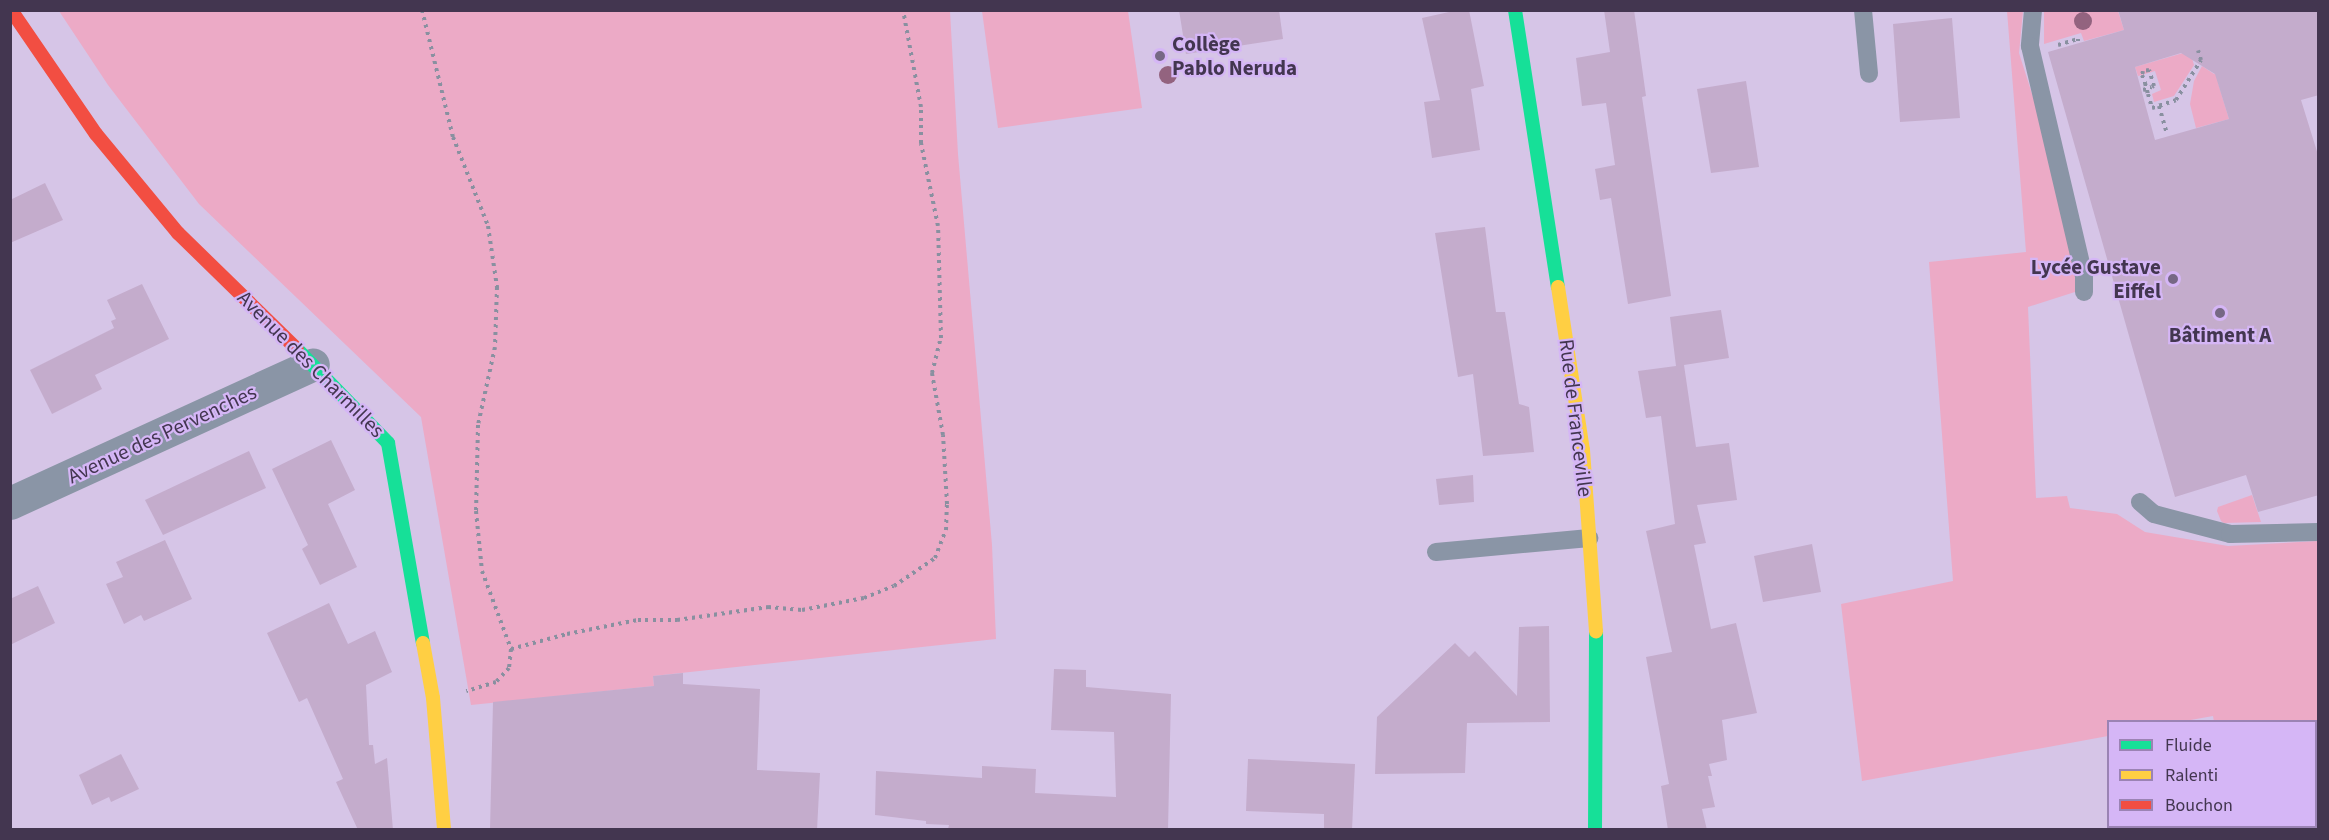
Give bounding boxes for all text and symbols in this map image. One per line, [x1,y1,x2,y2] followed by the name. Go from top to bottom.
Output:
[1172,31,1297,81] place label: Collège Pablo Neruda
[1153,49,1167,63] marker: Collège Pablo Neruda
[2031,254,2161,304] place label: Lycée Gustave Eiffel
[2166,272,2180,286] marker: Lycée Gustave Eiffel
[232,285,390,443] street label: Avenue des Charmilles
[2213,306,2227,320] marker: Bâtiment A
[2169,322,2271,348] place label: Bâtiment A
[1554,338,1598,498] street label: Rue de Franceville
[64,379,260,489] street label: Avenue des Pervenches
[2107,720,2317,828] legend
[2165,733,2212,758] text: Fluide
[2165,763,2218,788] text: Ralenti
[2165,793,2233,818] text: Bouchon

